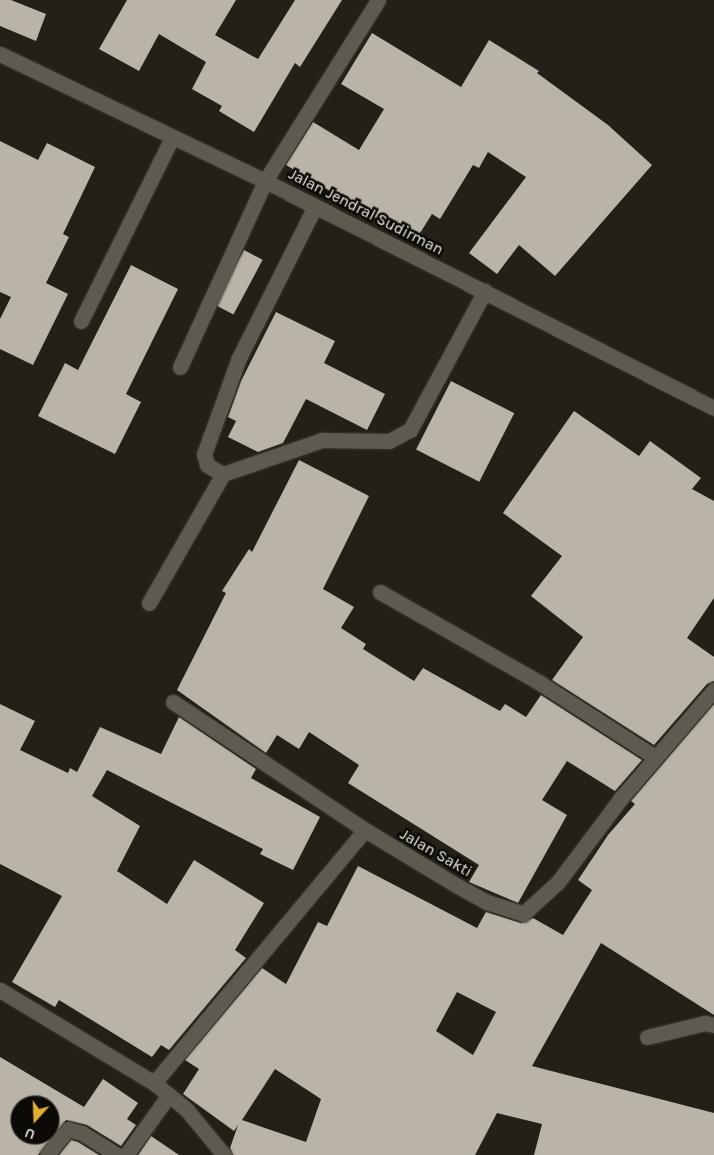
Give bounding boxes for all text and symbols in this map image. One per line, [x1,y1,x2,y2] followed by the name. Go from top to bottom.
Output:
[285,165,447,259] street label: Jalan Jendral Sudirman
[396,825,476,881] street label: Jalan Sakti
[10,1095,60,1145] north arrow
[23,1124,37,1143] text: U

